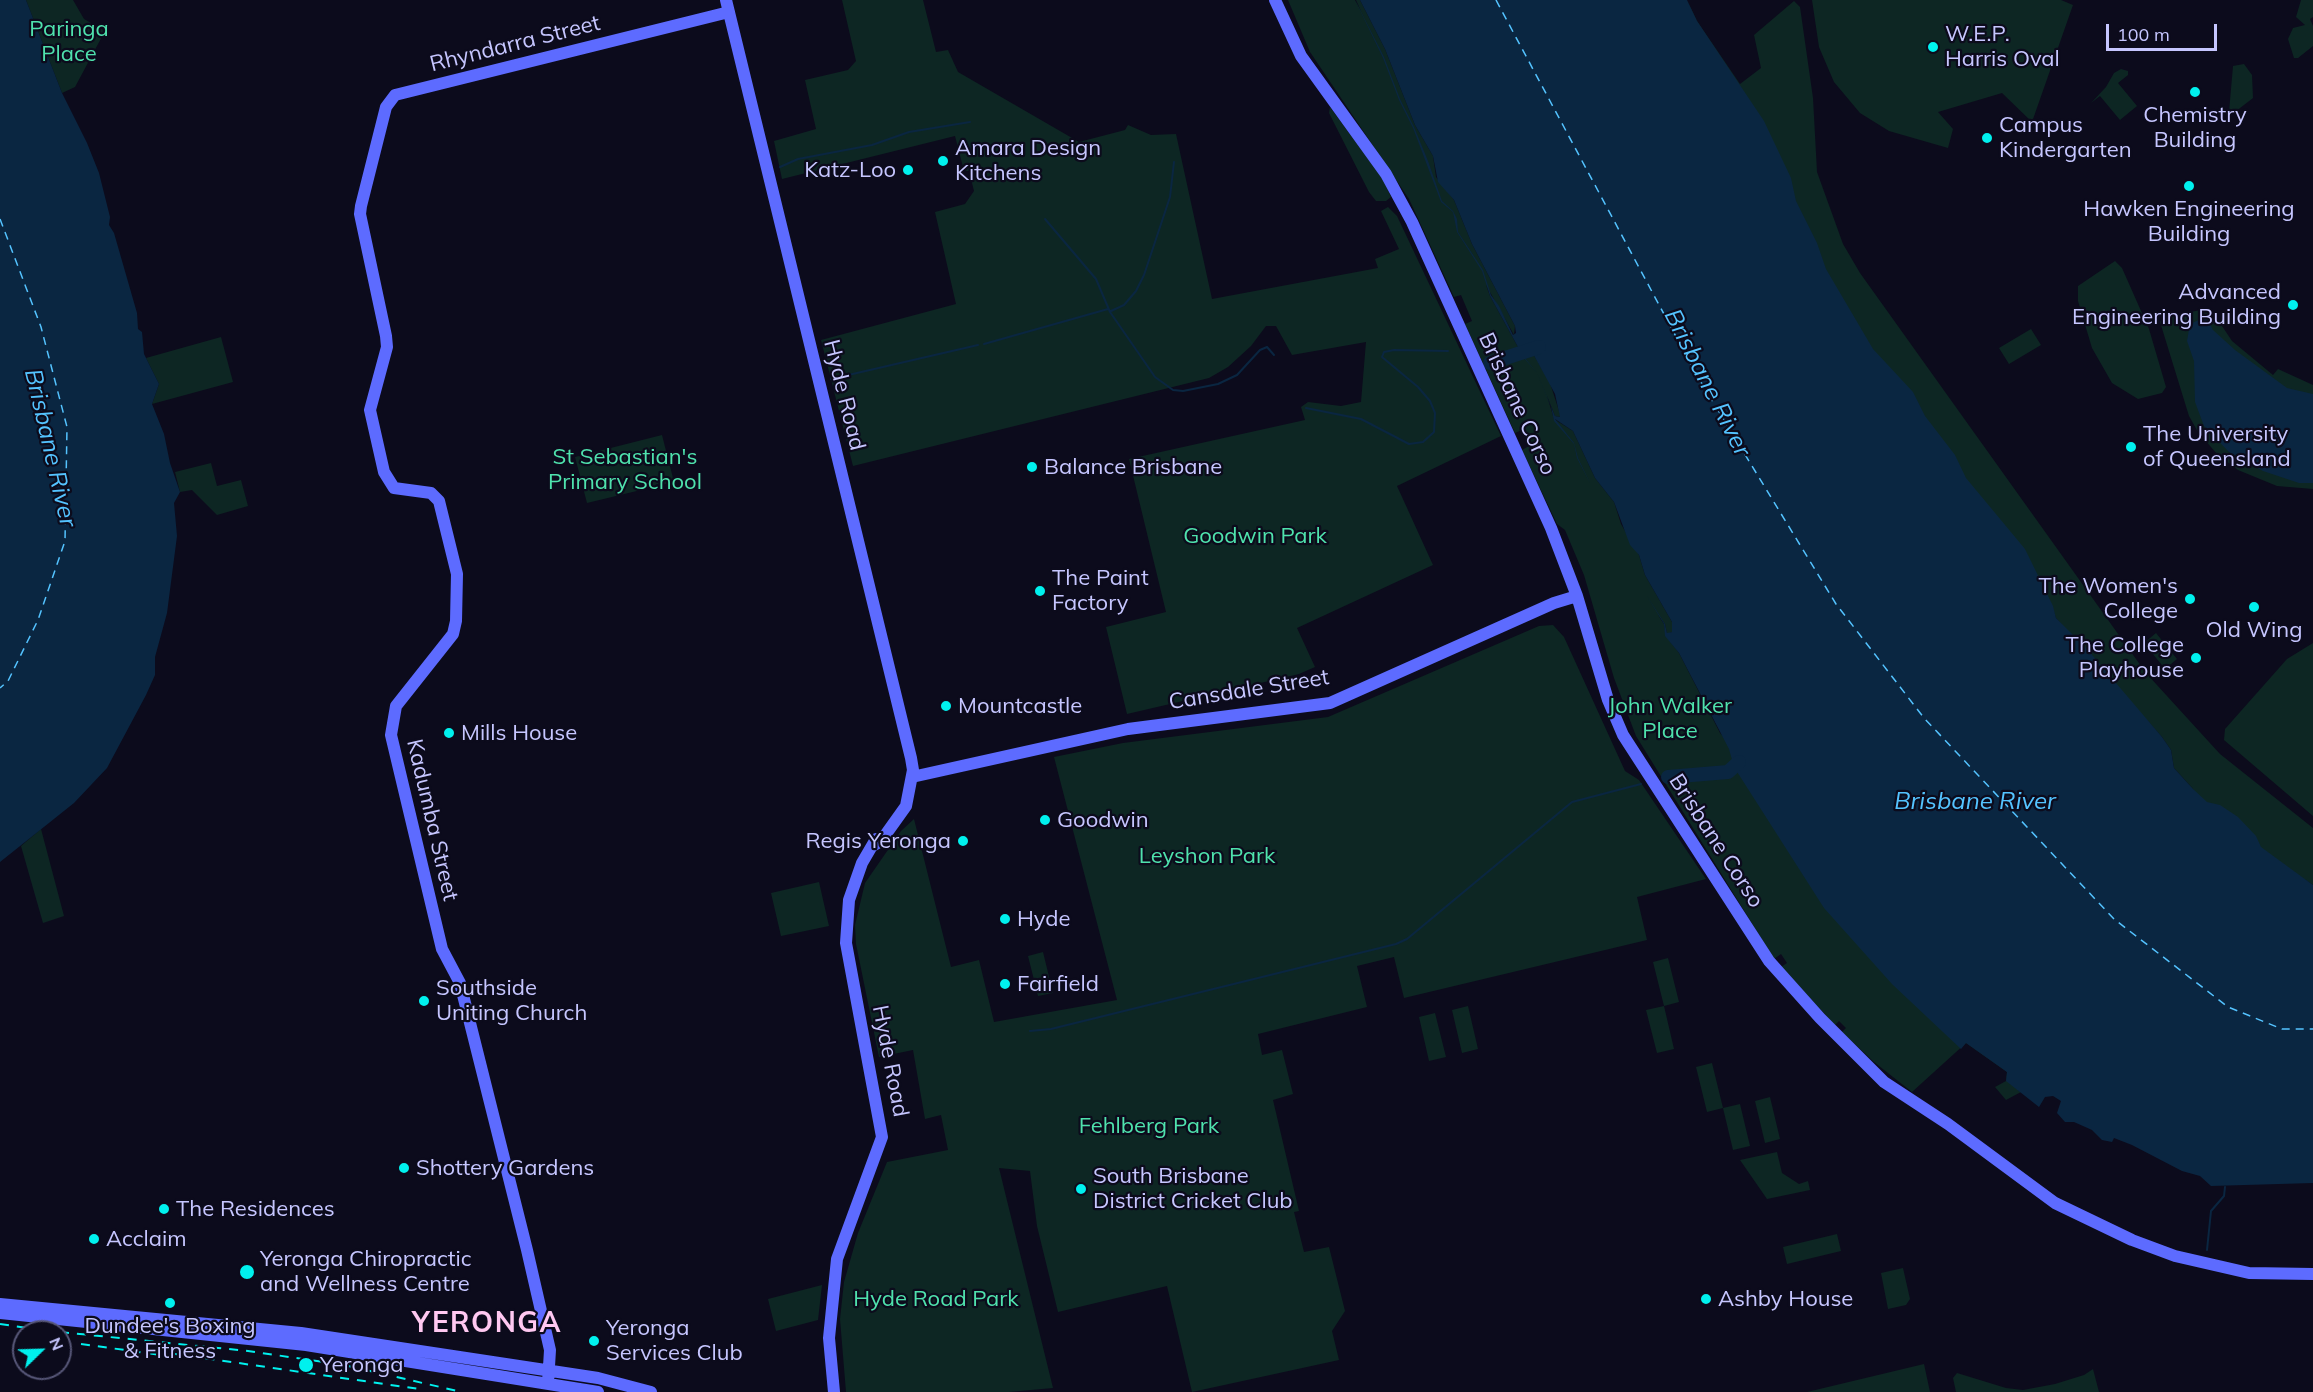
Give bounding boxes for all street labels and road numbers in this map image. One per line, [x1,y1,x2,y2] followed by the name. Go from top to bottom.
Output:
[427,10,603,78] street label: Rhyndarra Street
[1472,329,1562,479] street label: Brisbane Corso
[817,337,871,453] street label: Hyde Road
[1167,664,1331,716] street label: Cansdale Street
[401,736,463,904] street label: Kadumba Street
[1663,769,1769,913] street label: Brisbane Corso
[866,1003,914,1119] street label: Hyde Road

